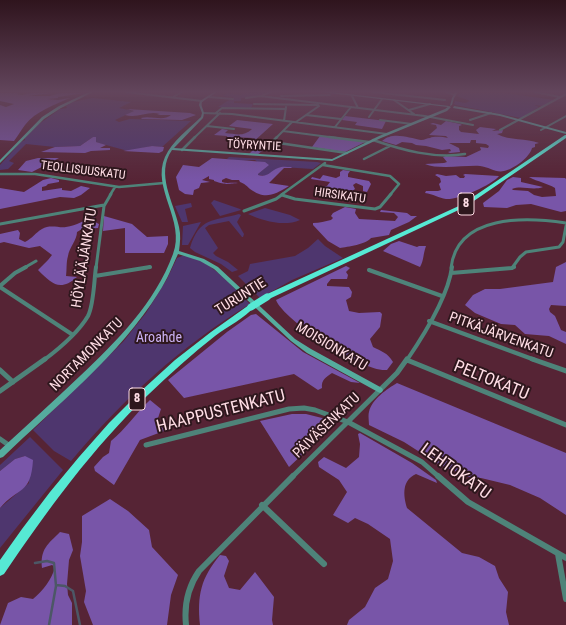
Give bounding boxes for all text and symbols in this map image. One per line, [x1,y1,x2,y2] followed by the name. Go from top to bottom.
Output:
[227,137,281,155] street label: TÖYRYNTIE
[40,159,126,183] street label: TEOLLISUUSKATU
[313,185,367,207] street label: HIRSIKATU
[458,193,474,215] road number: 8
[69,207,101,309] street label: HÖYLÄÄJÄNKATU
[213,275,269,319] street label: TURUNTIE
[447,309,555,363] street label: PITKÄJÄRVENKATU
[47,315,127,395] street label: NORTAMONKATU
[292,319,370,375] street label: MOISIONKATU
[136,330,182,346] park label: Aroahde
[451,357,531,405] street label: PELTOKATU
[155,386,287,438] street label: HAAPPUSTENKATU
[129,388,145,410] road number: 8
[290,390,364,462] street label: PÄIVÄSENKATU
[416,440,494,504] street label: LEHTOKATU

